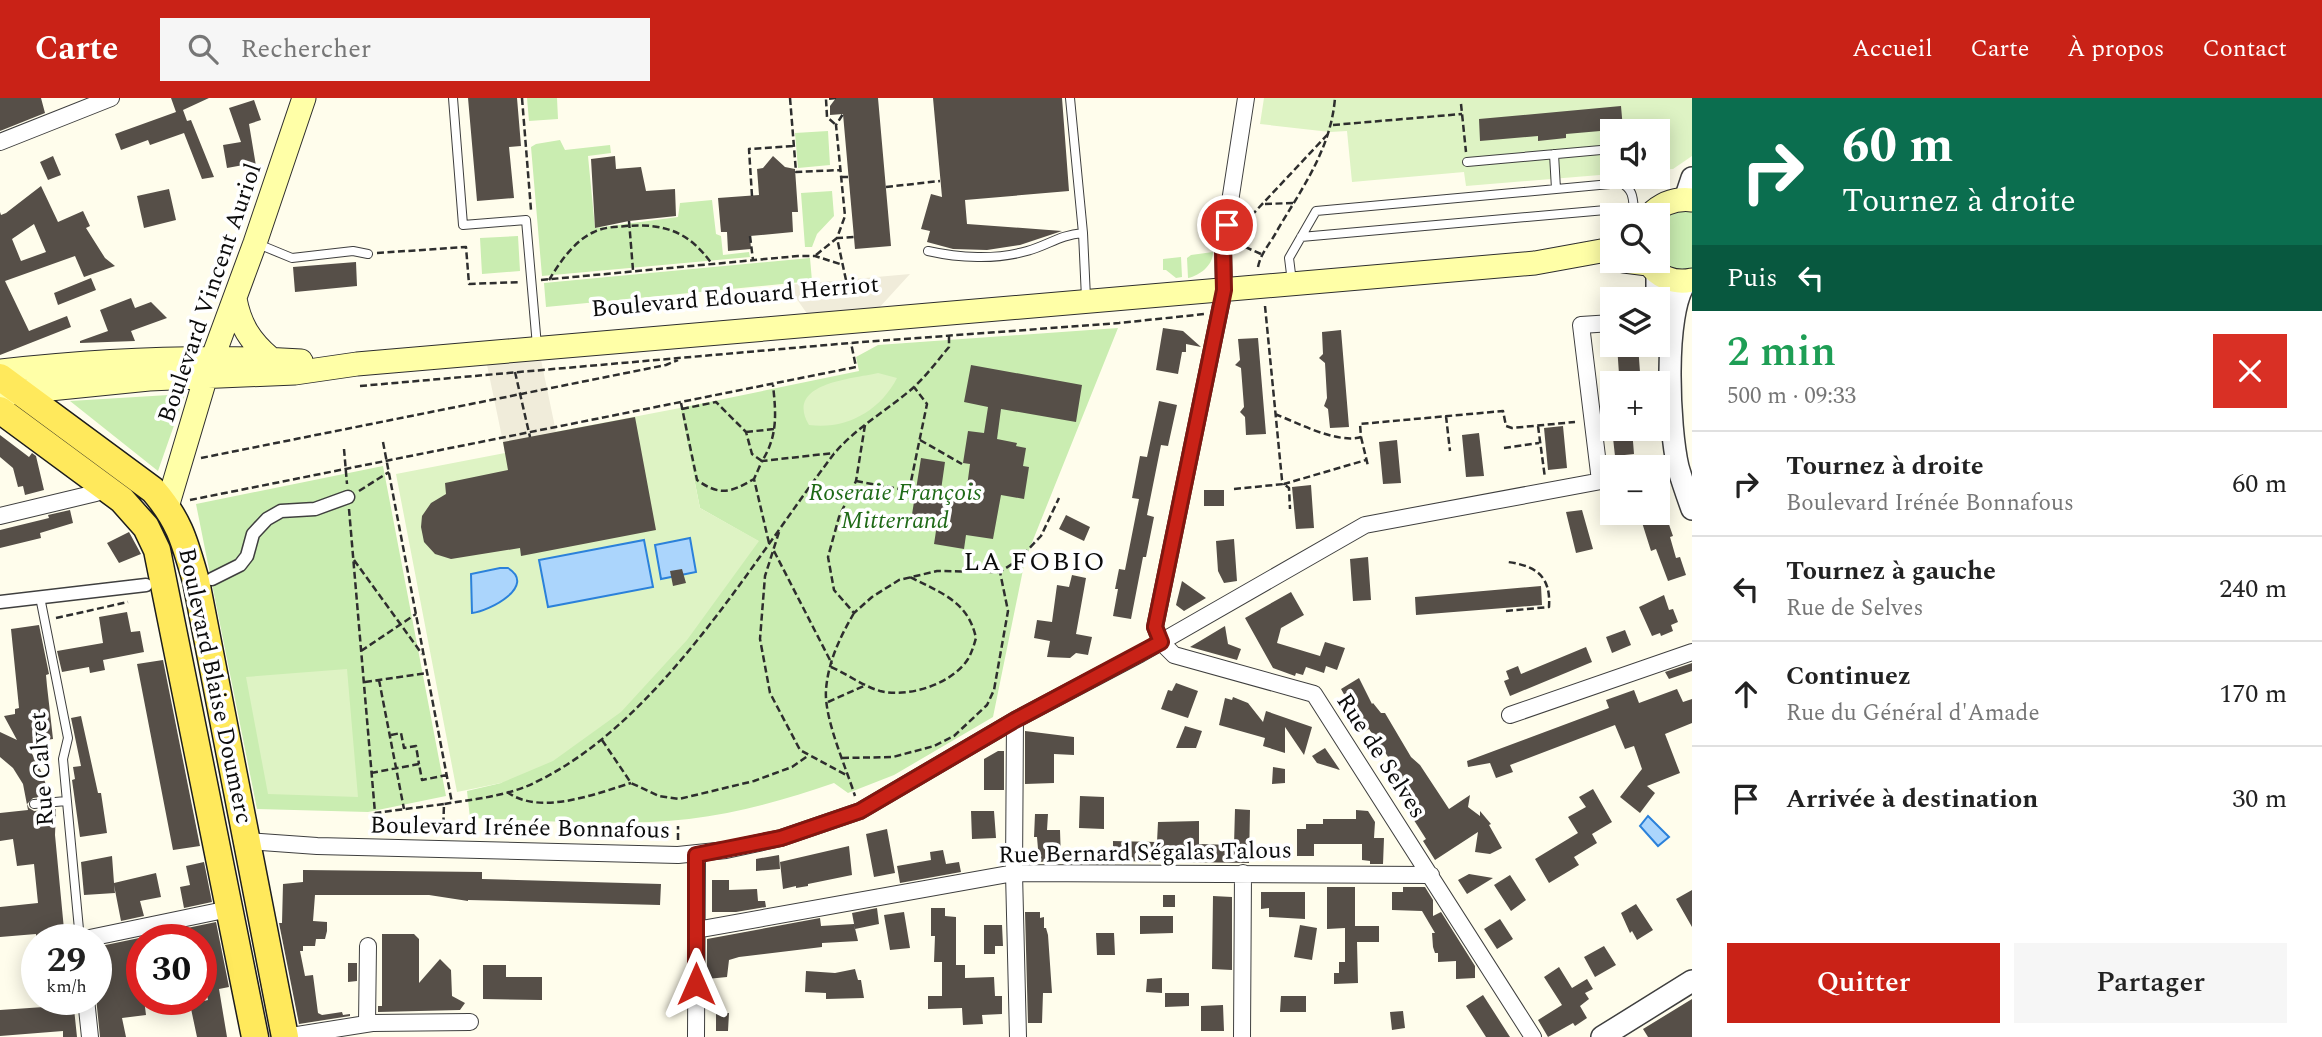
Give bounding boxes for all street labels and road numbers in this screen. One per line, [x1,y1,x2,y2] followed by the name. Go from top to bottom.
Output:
[149,158,271,428] street label: Boulevard Vincent Auriol
[590,266,880,328] street label: Boulevard Edouard Herriot
[168,545,262,827] street label: Boulevard Blaise Doumerc
[1327,686,1435,826] street label: Rue de Selves
[20,711,64,827] street label: Rue Calvet
[370,807,670,849] street label: Boulevard Irénée Bonnafous
[998,832,1292,874] street label: Rue Bernard Ségalas Talous

